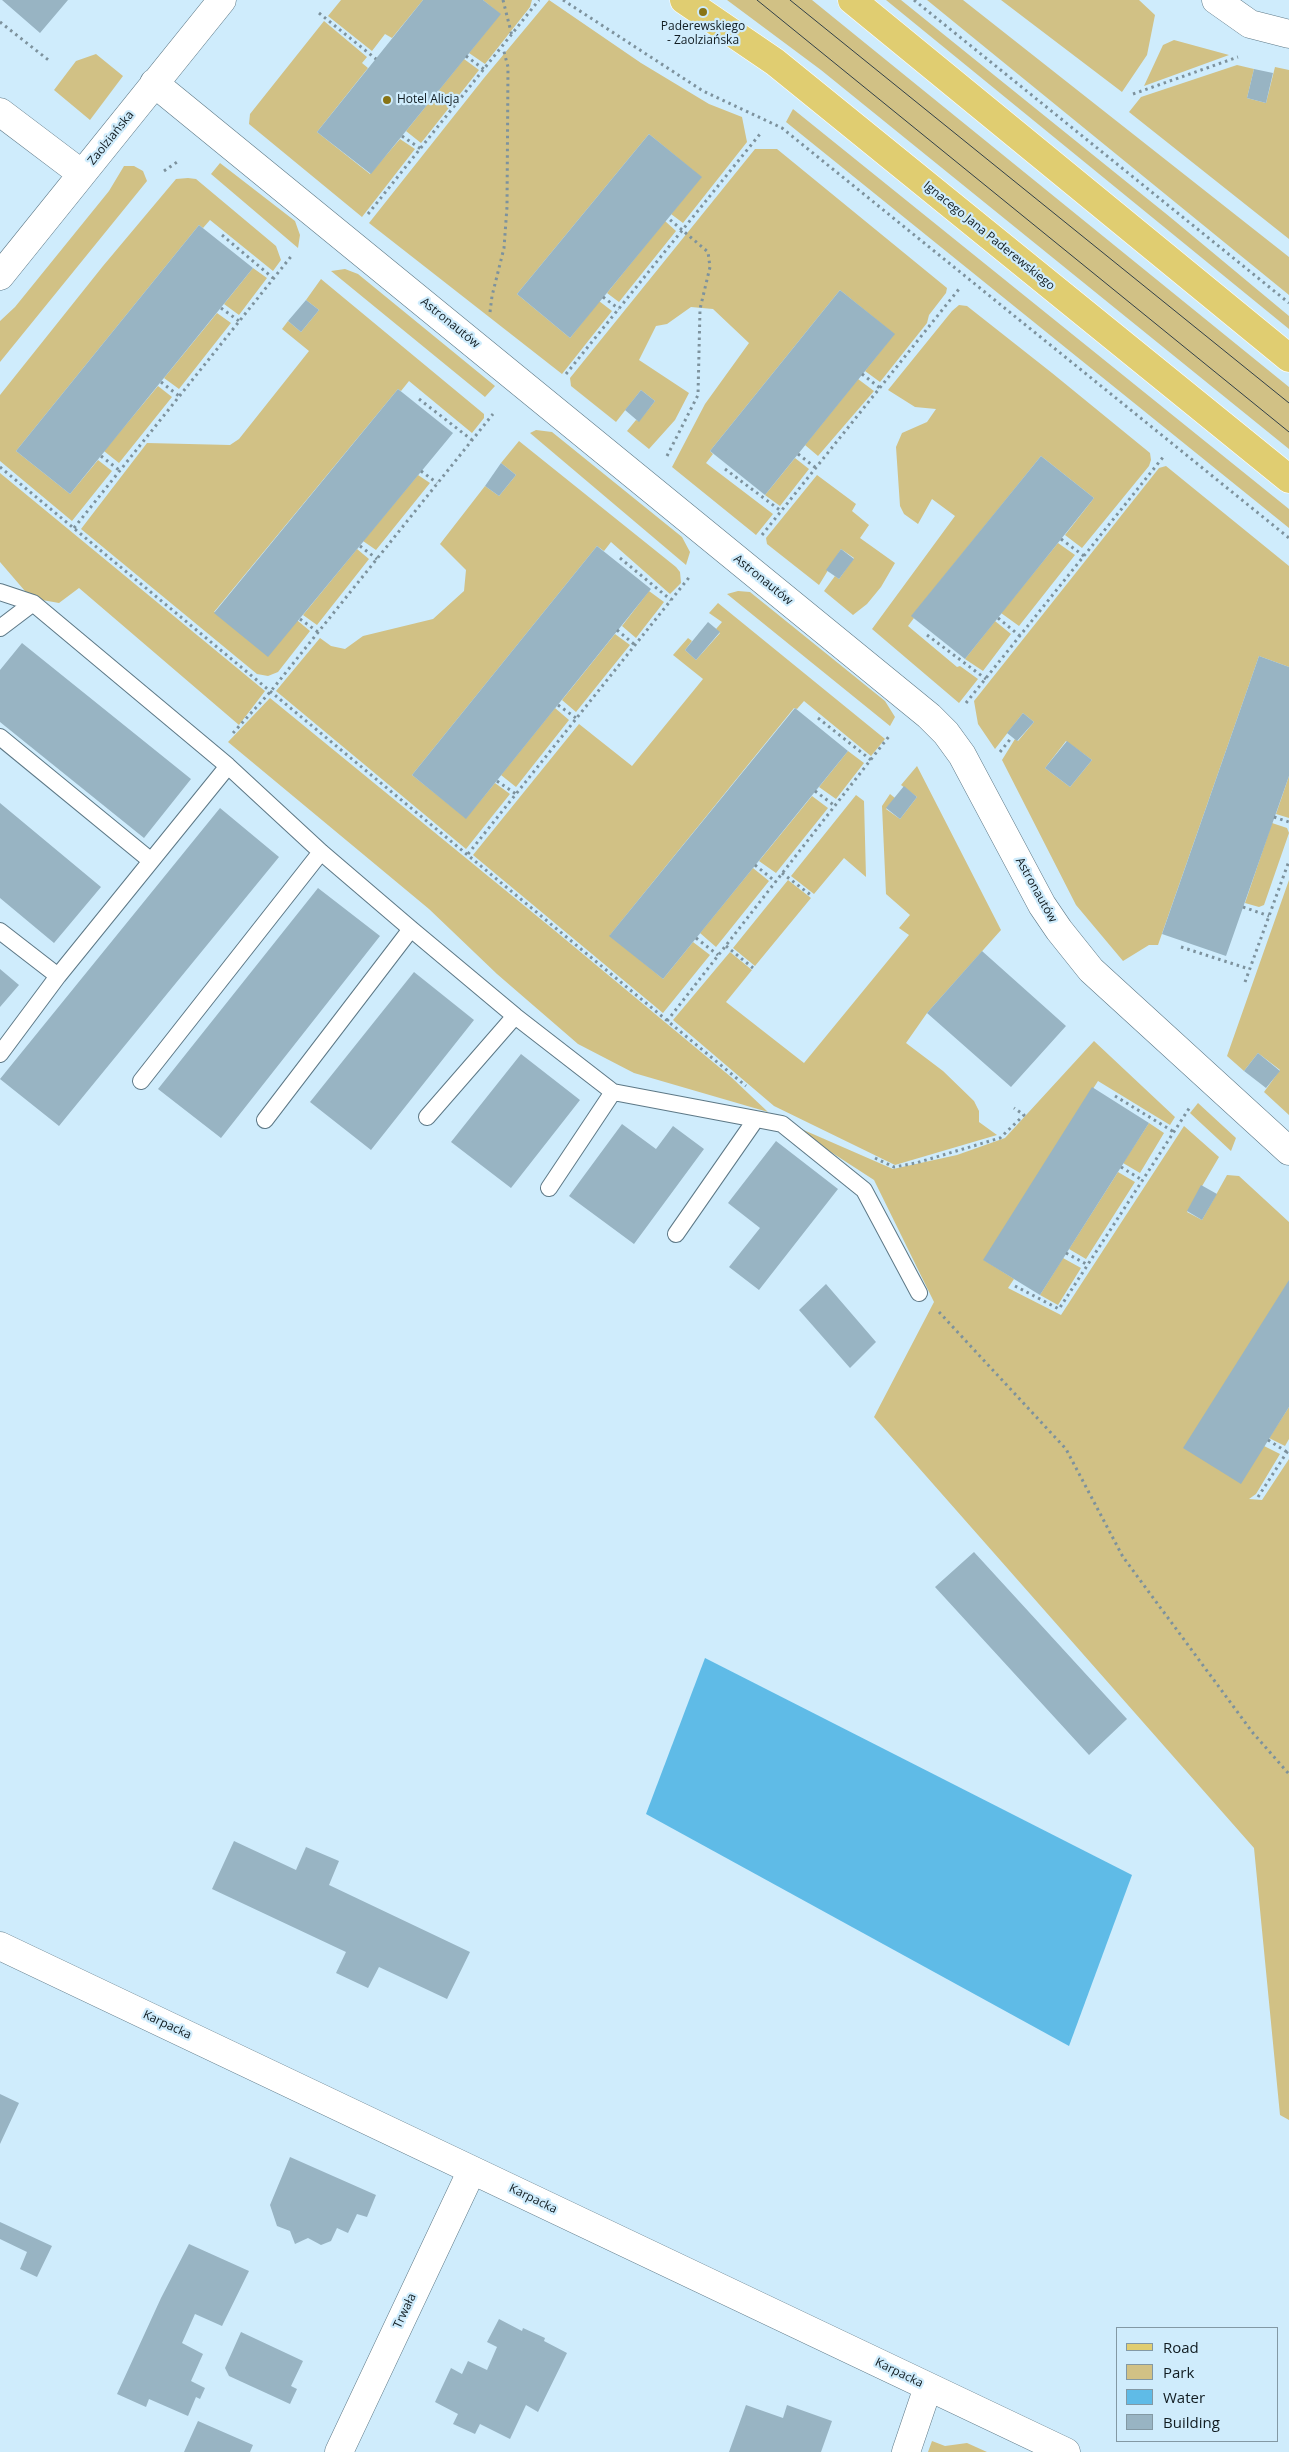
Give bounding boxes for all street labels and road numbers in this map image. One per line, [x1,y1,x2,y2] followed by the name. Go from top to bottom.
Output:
[85,108,137,168] street label: Zaolziańska
[920,179,1058,293] street label: Ignacego Jana Paderewskiego
[418,295,482,351] street label: Astronautów
[731,552,795,608] street label: Astronautów
[1012,855,1060,925] street label: Astronautów
[141,2008,193,2042] street label: Karpacka
[507,2181,559,2217] street label: Karpacka
[391,2291,419,2331] street label: Trwała
[873,2355,925,2391] street label: Karpacka

